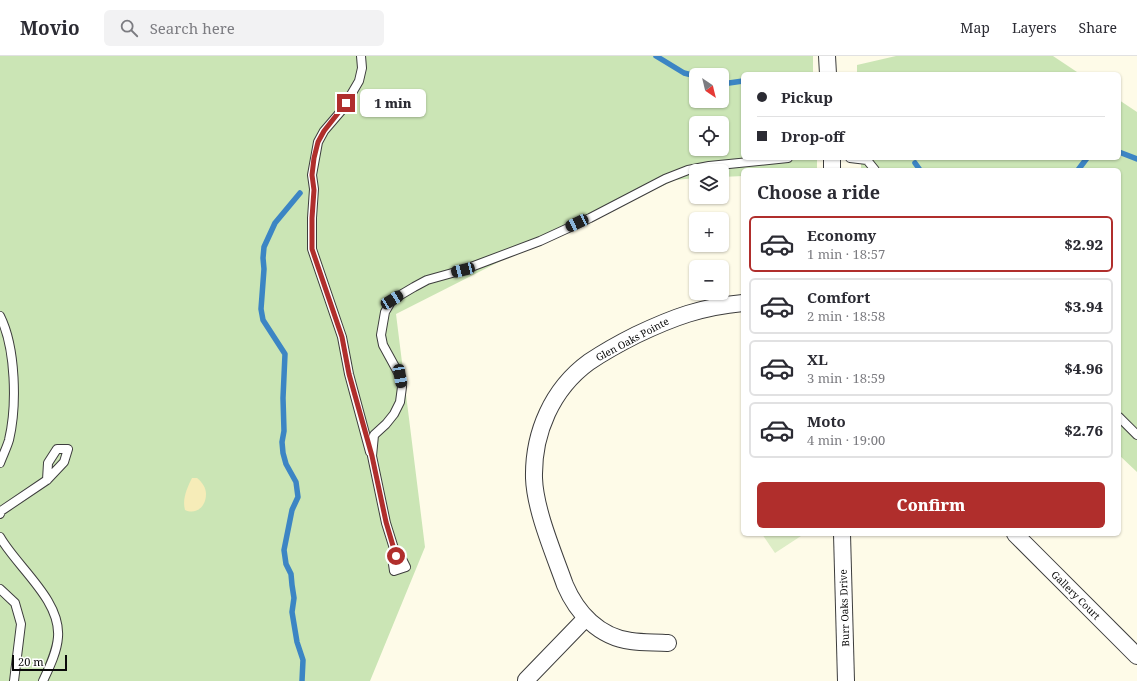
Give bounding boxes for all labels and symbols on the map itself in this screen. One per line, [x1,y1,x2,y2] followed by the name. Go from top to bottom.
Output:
[689,68,729,108] north arrow
[360,89,426,117] callout: 1 min
[337,94,355,112] route end
[564,212,590,234] car
[450,261,476,279] car
[379,289,405,311] car
[593,314,671,364] street label: Glen Oaks Pointe
[392,363,408,389] car
[387,547,405,565] route start
[1049,568,1104,623] street label: Gallery Court
[836,569,852,647] street label: Burr Oaks Drive
[12,653,67,672] scale bar

